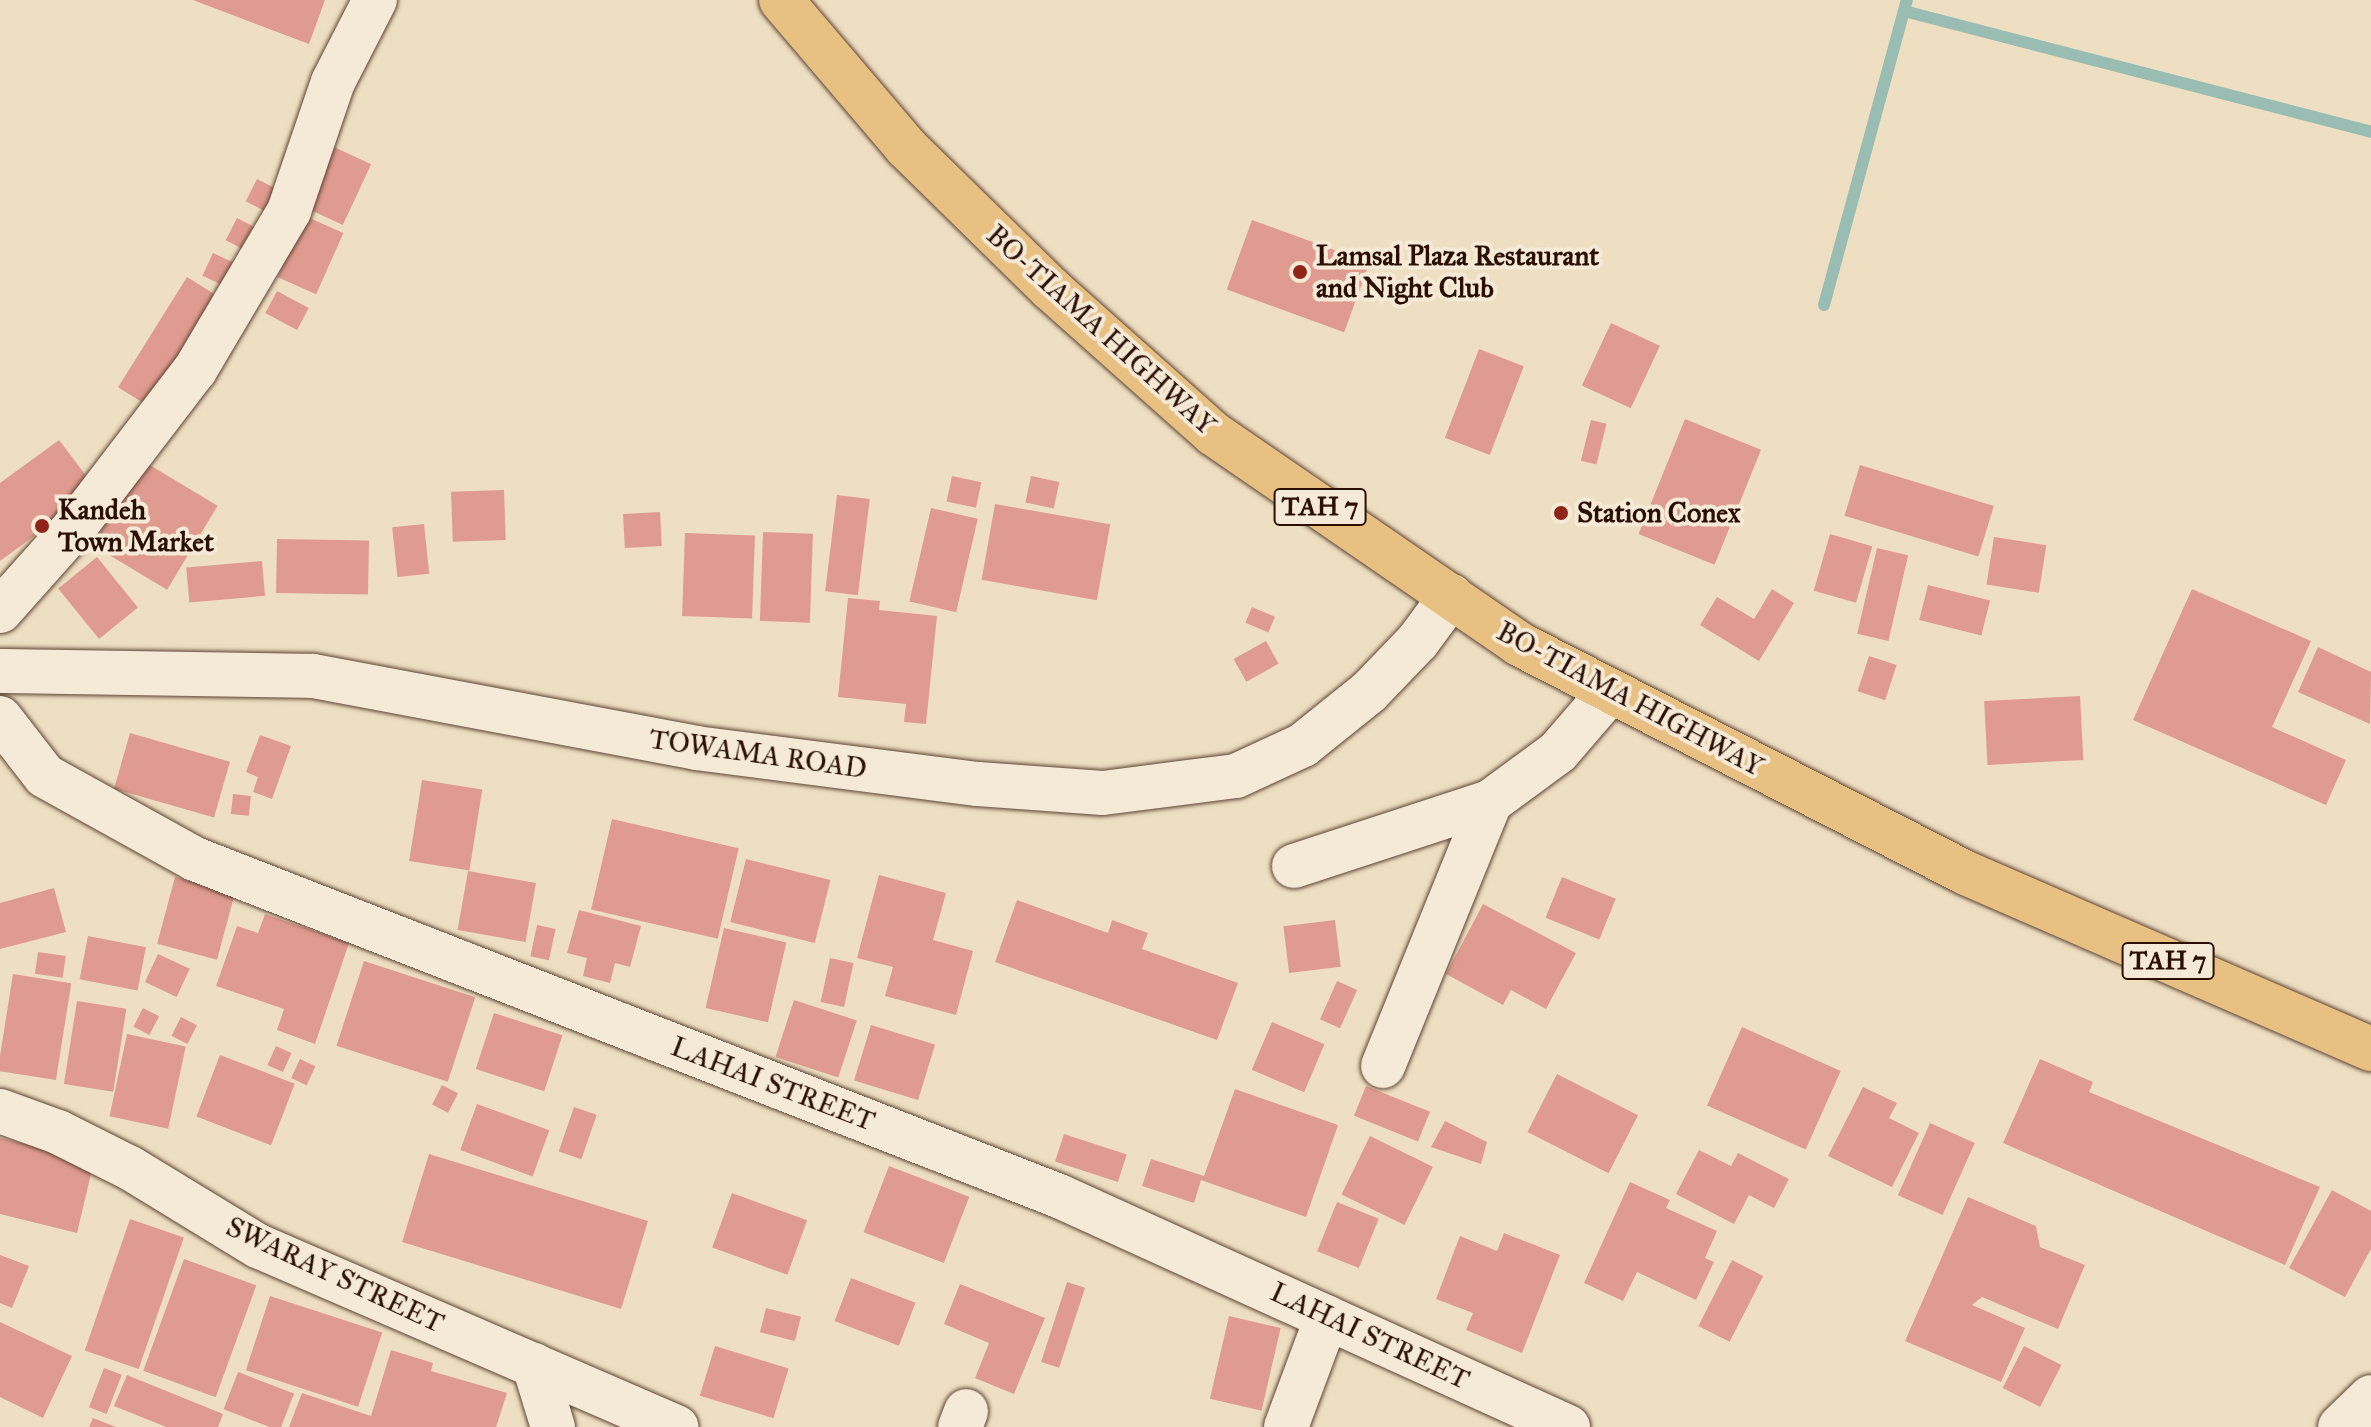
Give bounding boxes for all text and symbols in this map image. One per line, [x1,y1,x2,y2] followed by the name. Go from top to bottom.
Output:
[979,218,1223,442] street label: BO-TIAMA HIGHWAY
[1316,239,1599,305] place label: Lamsal Plaza Restaurant and Night Club
[1291,263,1309,281] marker: Lamsal Plaza Restaurant and Night Club
[1272,485,1368,529] road number: TAH 7
[58,493,214,559] place label: Kandeh Town Market
[1577,496,1740,530] place label: Station Conex
[1552,504,1570,522] marker: Station Conex
[33,517,51,535] marker: Kandeh Town Market
[1491,614,1769,784] street label: BO-TIAMA HIGHWAY
[647,722,869,786] street label: TOWAMA ROAD
[2120,939,2216,983] road number: TAH 7
[666,1030,880,1138] street label: LAHAI STREET
[221,1210,449,1340] street label: SWARAY STREET
[1265,1275,1475,1397] street label: LAHAI STREET

